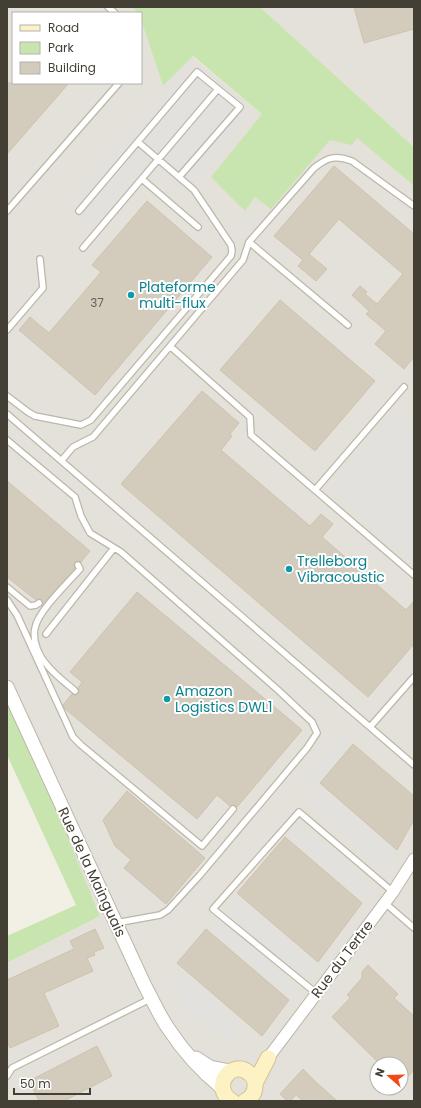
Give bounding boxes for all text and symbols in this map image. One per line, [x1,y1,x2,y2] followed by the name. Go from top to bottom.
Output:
[12,12,142,84] legend
[48,19,79,36] text: Road
[48,39,75,56] text: Park
[48,59,96,76] text: Building
[139,277,216,313] place label: Plateforme multi-flux
[126,290,136,300] marker: Plateforme multi-flux
[90,294,104,311] house number: 37
[297,551,385,587] place label: Trelleborg Vibracoustic
[284,564,294,574] marker: Trelleborg Vibracoustic
[175,681,272,717] place label: Amazon Logistics DWL1
[162,694,172,704] marker: Amazon Logistics DWL1
[53,804,131,940] street label: Rue de la Mainguais
[306,916,378,1002] street label: Rue du Tertre
[369,1056,409,1096] north arrow
[371,1066,389,1079] text: N
[14,1070,90,1096] scale bar
[20,1075,51,1092] text: 50 m

